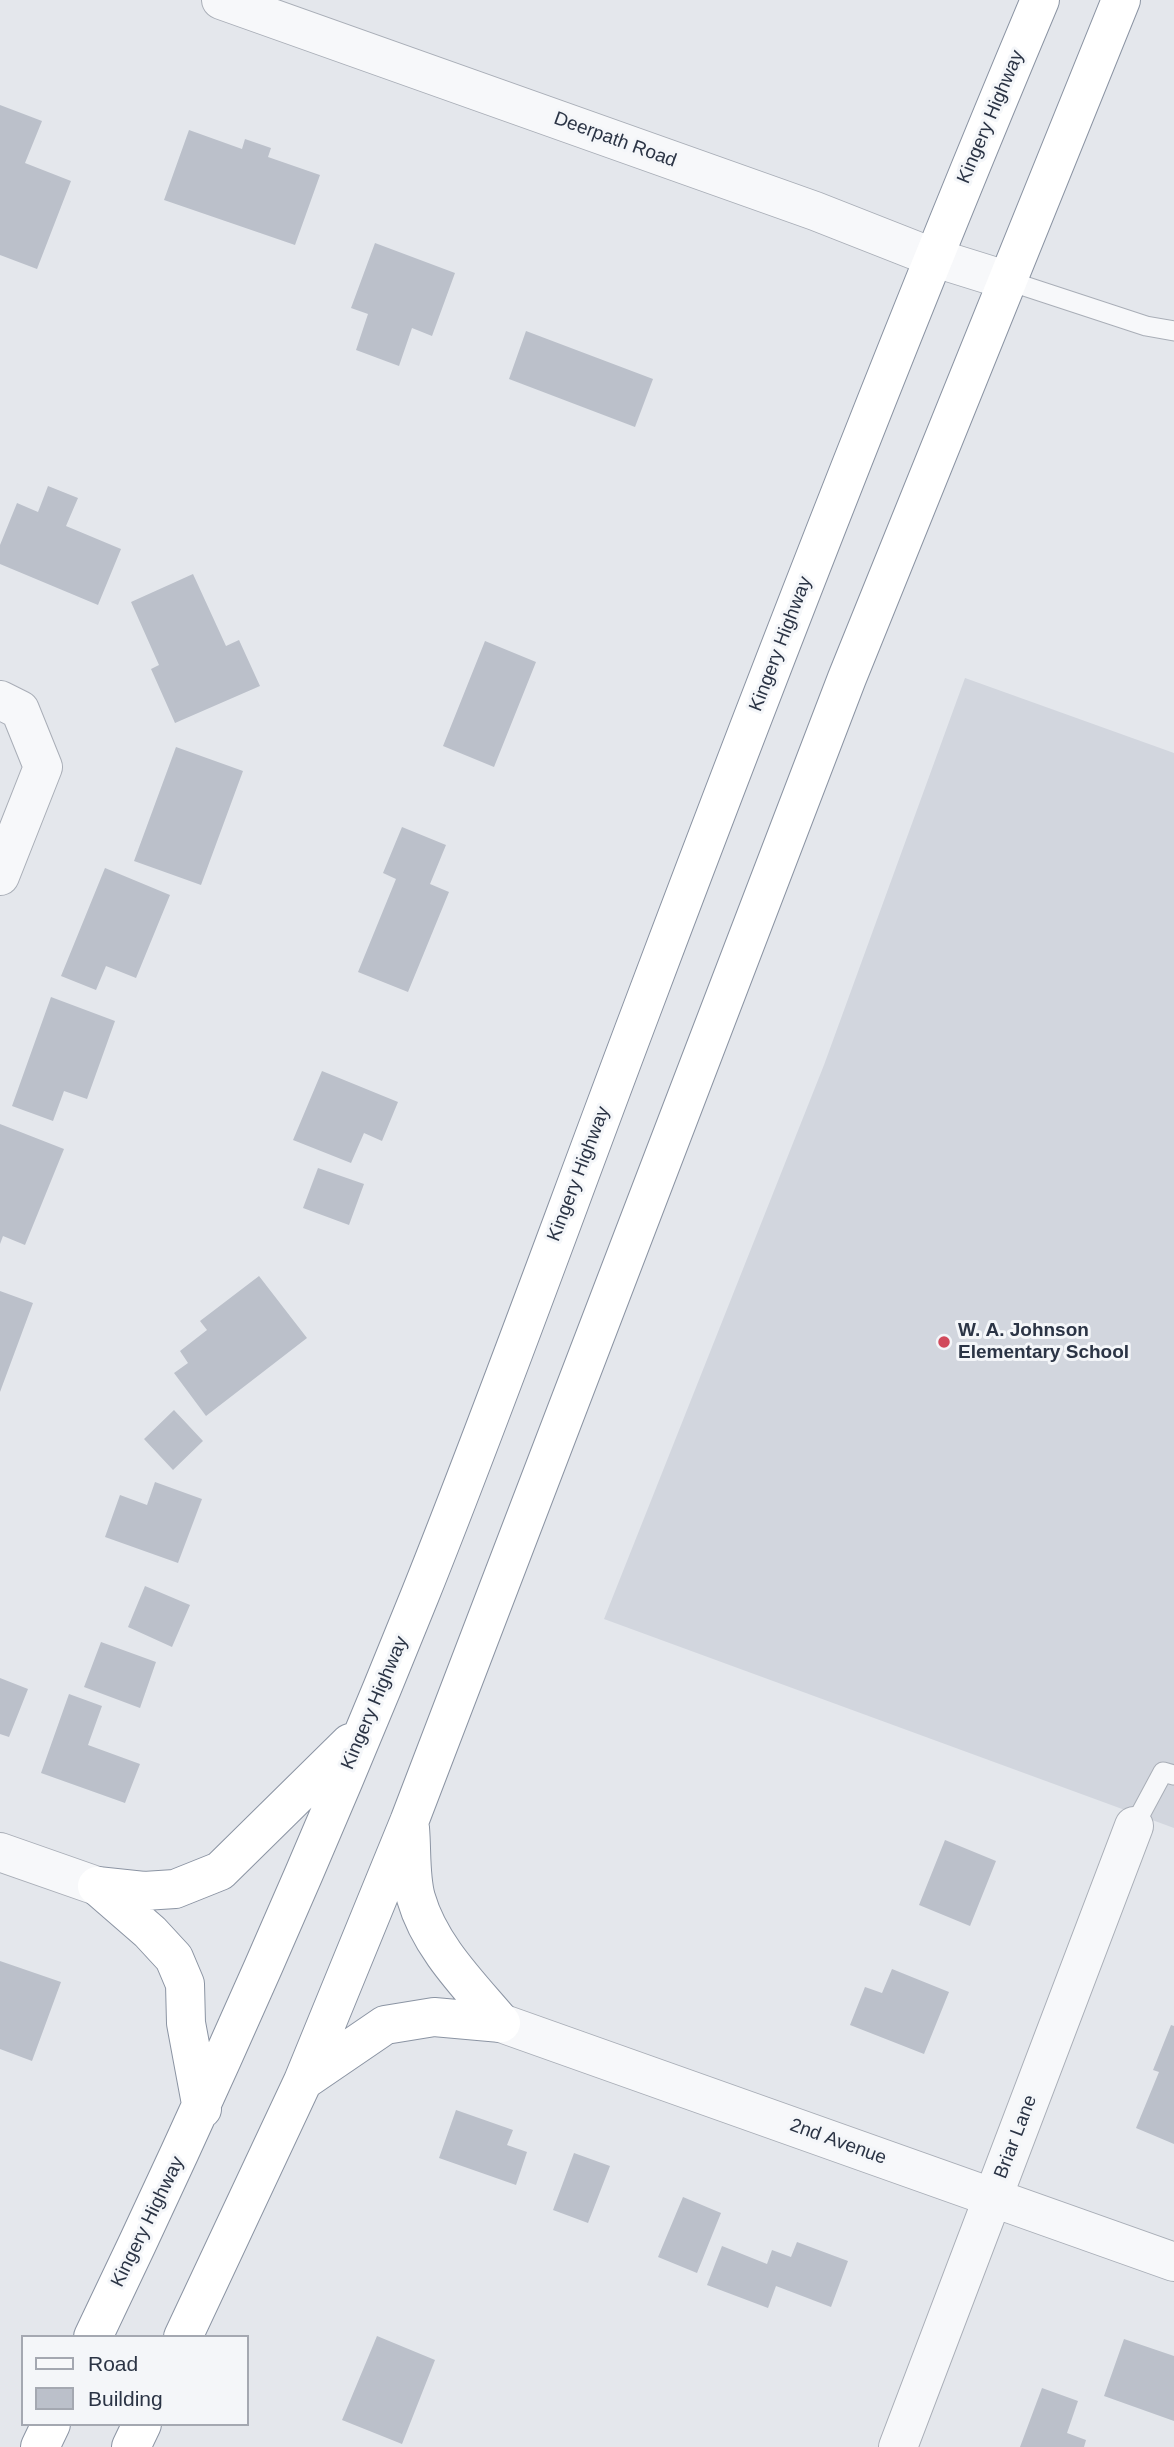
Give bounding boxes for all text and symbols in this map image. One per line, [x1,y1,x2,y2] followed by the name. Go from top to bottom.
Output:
[953,47,1029,187] street label: Kingery Highway
[551,107,679,173] street label: Deerpath Road
[745,573,817,715] street label: Kingery Highway
[543,1103,615,1245] street label: Kingery Highway
[958,1320,1129,1364] place label: W. A. Johnson Elementary School
[936,1334,952,1350] marker: W. A. Johnson Elementary School
[337,1633,413,1773] street label: Kingery Highway
[990,2092,1042,2182] street label: Briar Lane
[787,2114,889,2170] street label: 2nd Avenue
[107,2153,189,2291] street label: Kingery Highway
[21,2335,248,2426] legend
[88,2352,138,2375] text: Road
[88,2387,163,2410] text: Building

